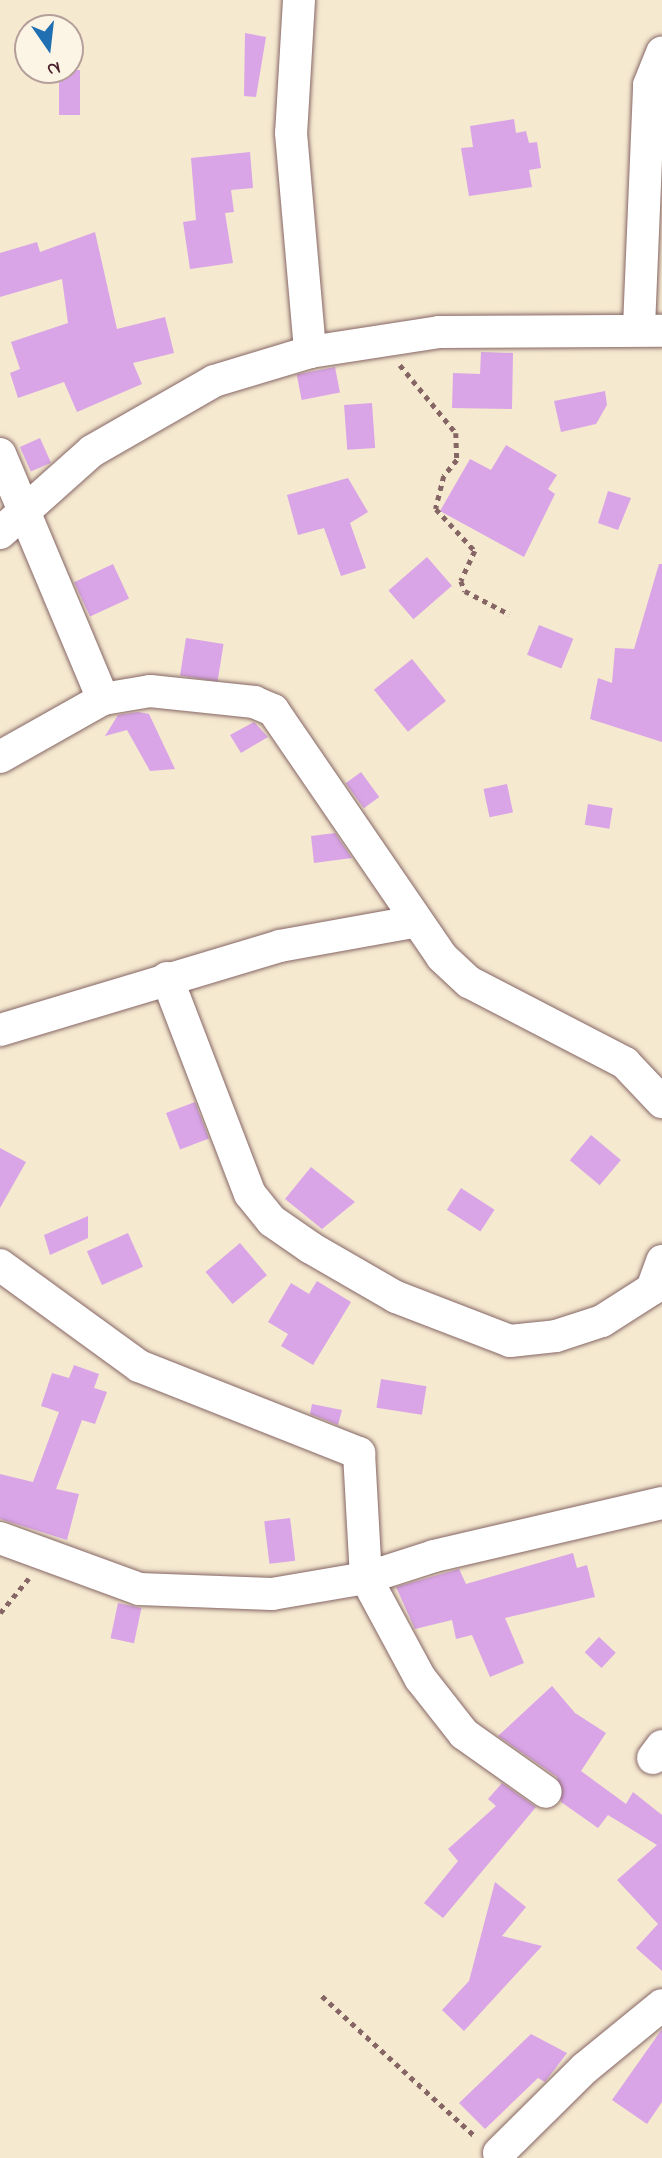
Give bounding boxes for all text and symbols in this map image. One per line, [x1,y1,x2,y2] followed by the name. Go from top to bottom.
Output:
[14,14,84,84] north arrow
[44,53,63,83] text: N

